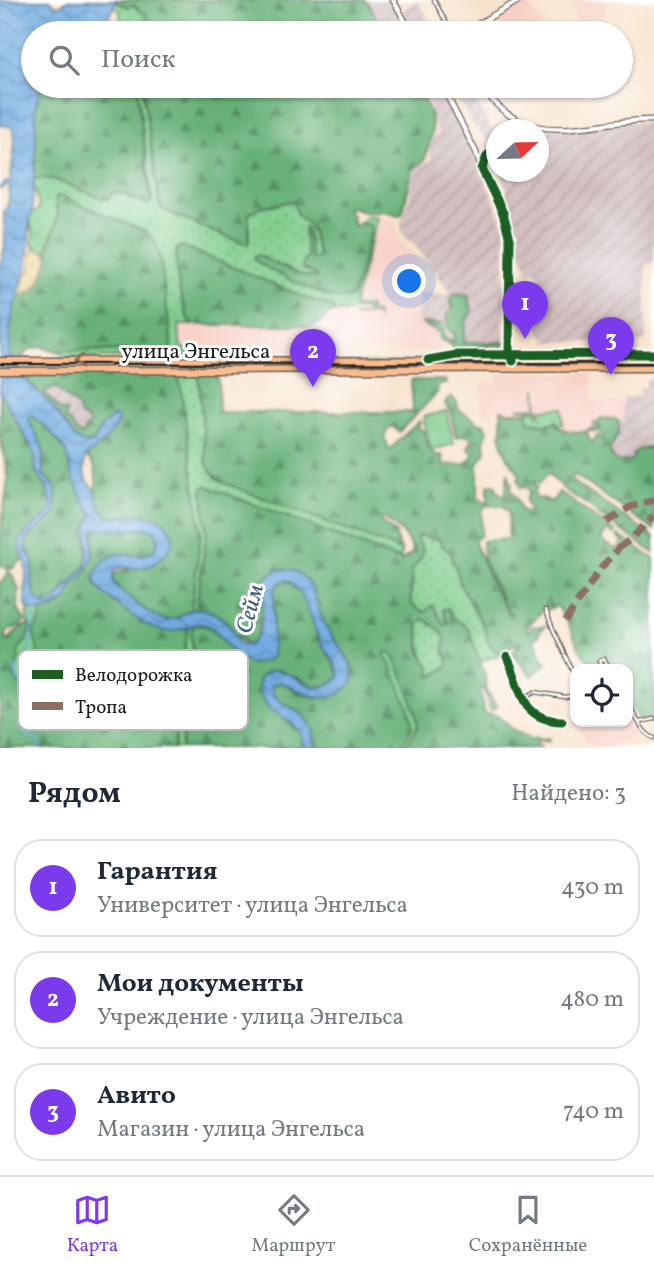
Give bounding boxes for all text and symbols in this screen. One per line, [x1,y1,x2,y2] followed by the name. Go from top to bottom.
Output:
[21,21,633,98] search box
[45,41,83,79] icon: search
[101,42,175,78] text: Поиск
[486,119,549,182] north arrow
[392,264,426,298] your location
[502,281,548,339] pin: 1
[588,317,634,375] pin: 3
[290,329,336,387] pin: 2
[122,338,270,367] street label: улица Энгельса
[74,353,84,369] one-way arrow
[229,581,273,637] water label: Сейм
[18,650,248,730] legend
[75,663,193,689] text: Велодорожка
[570,664,633,727] map controls
[570,664,633,727] button: locate
[75,695,127,721] text: Тропа
[28,773,121,815] text: Рядом
[511,778,626,810] text: Найдено: 3
[97,854,218,890] text: Гарантия
[48,872,58,904] text: 1
[561,872,624,904] text: 430 m
[97,890,408,922] text: Университет · улица Энгельса
[97,966,304,1002] text: Мои документы
[47,984,59,1016] text: 2
[560,984,624,1016] text: 480 m
[97,1002,404,1034] text: Учреждение · улица Энгельса
[97,1078,176,1114] text: Авито
[47,1096,59,1128] text: 3
[563,1096,624,1128] text: 740 m
[97,1114,365,1146] text: Магазин · улица Энгельса
[67,1191,118,1259] tab: Карта
[252,1191,335,1259] tab: Маршрут
[469,1191,587,1259] tab: Сохранённые

